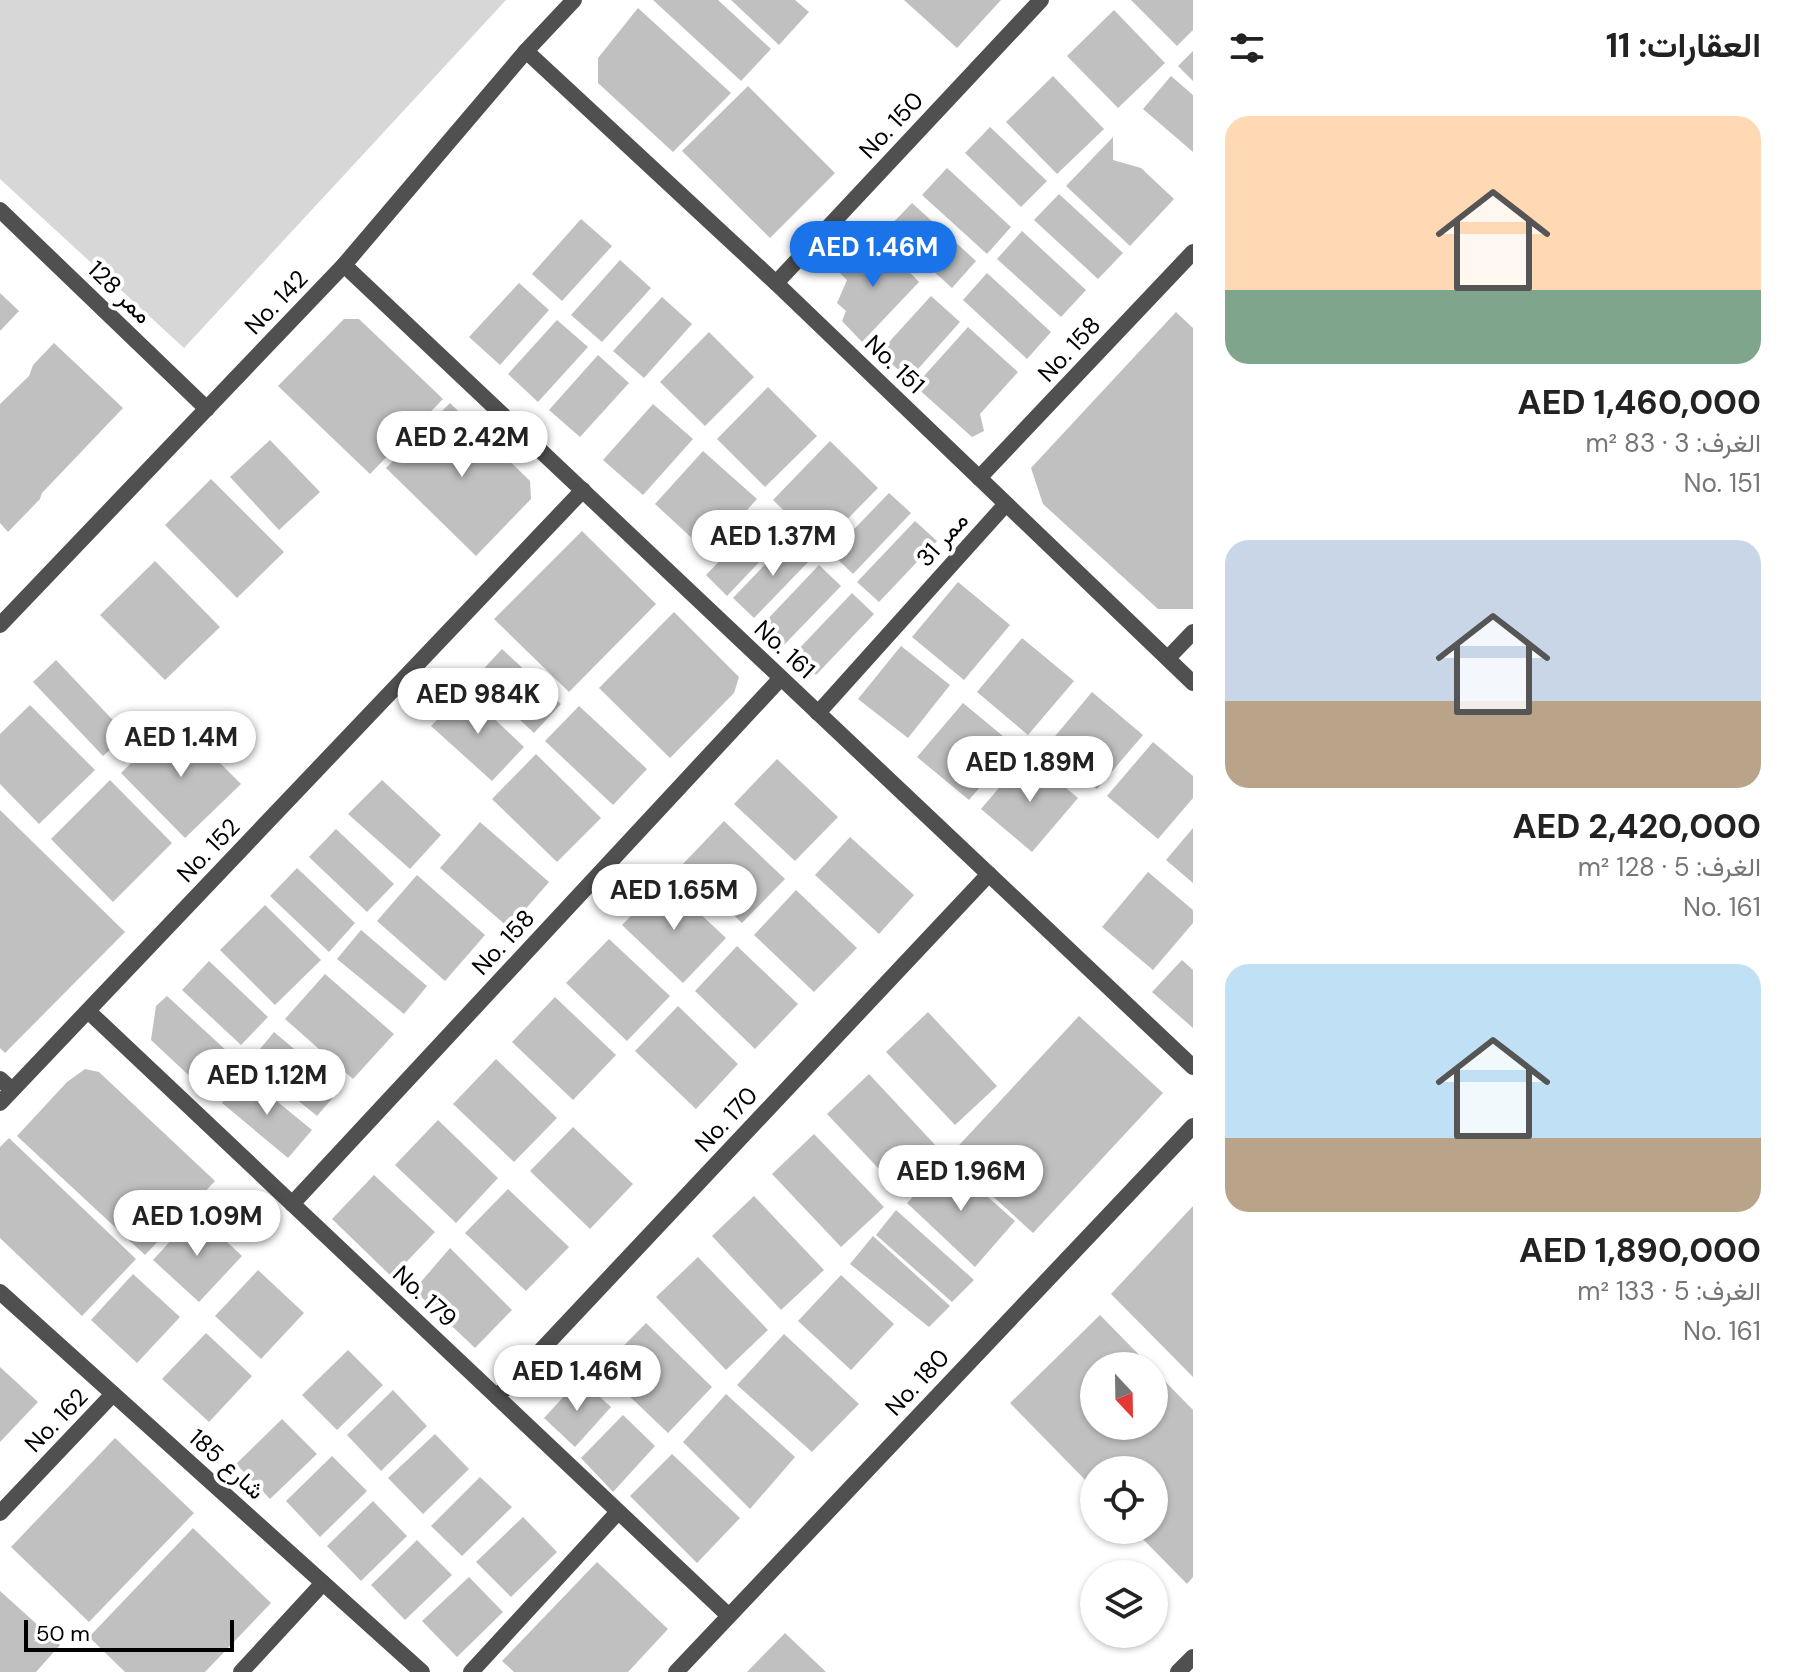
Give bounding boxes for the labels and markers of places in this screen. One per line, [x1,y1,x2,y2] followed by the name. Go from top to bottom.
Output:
[781,221,965,289] pin: AED 1.46M
[370,411,554,479] pin: AED 2.42M
[681,510,865,578] pin: AED 1.37M
[395,668,561,736] pin: AED 984K
[98,711,264,779] pin: AED 1.4M
[938,736,1122,804] pin: AED 1.89M
[582,864,766,932] pin: AED 1.65M
[175,1049,359,1117] pin: AED 1.12M
[869,1145,1053,1213] pin: AED 1.96M
[105,1190,289,1258] pin: AED 1.09M
[485,1345,669,1413] pin: AED 1.46M

